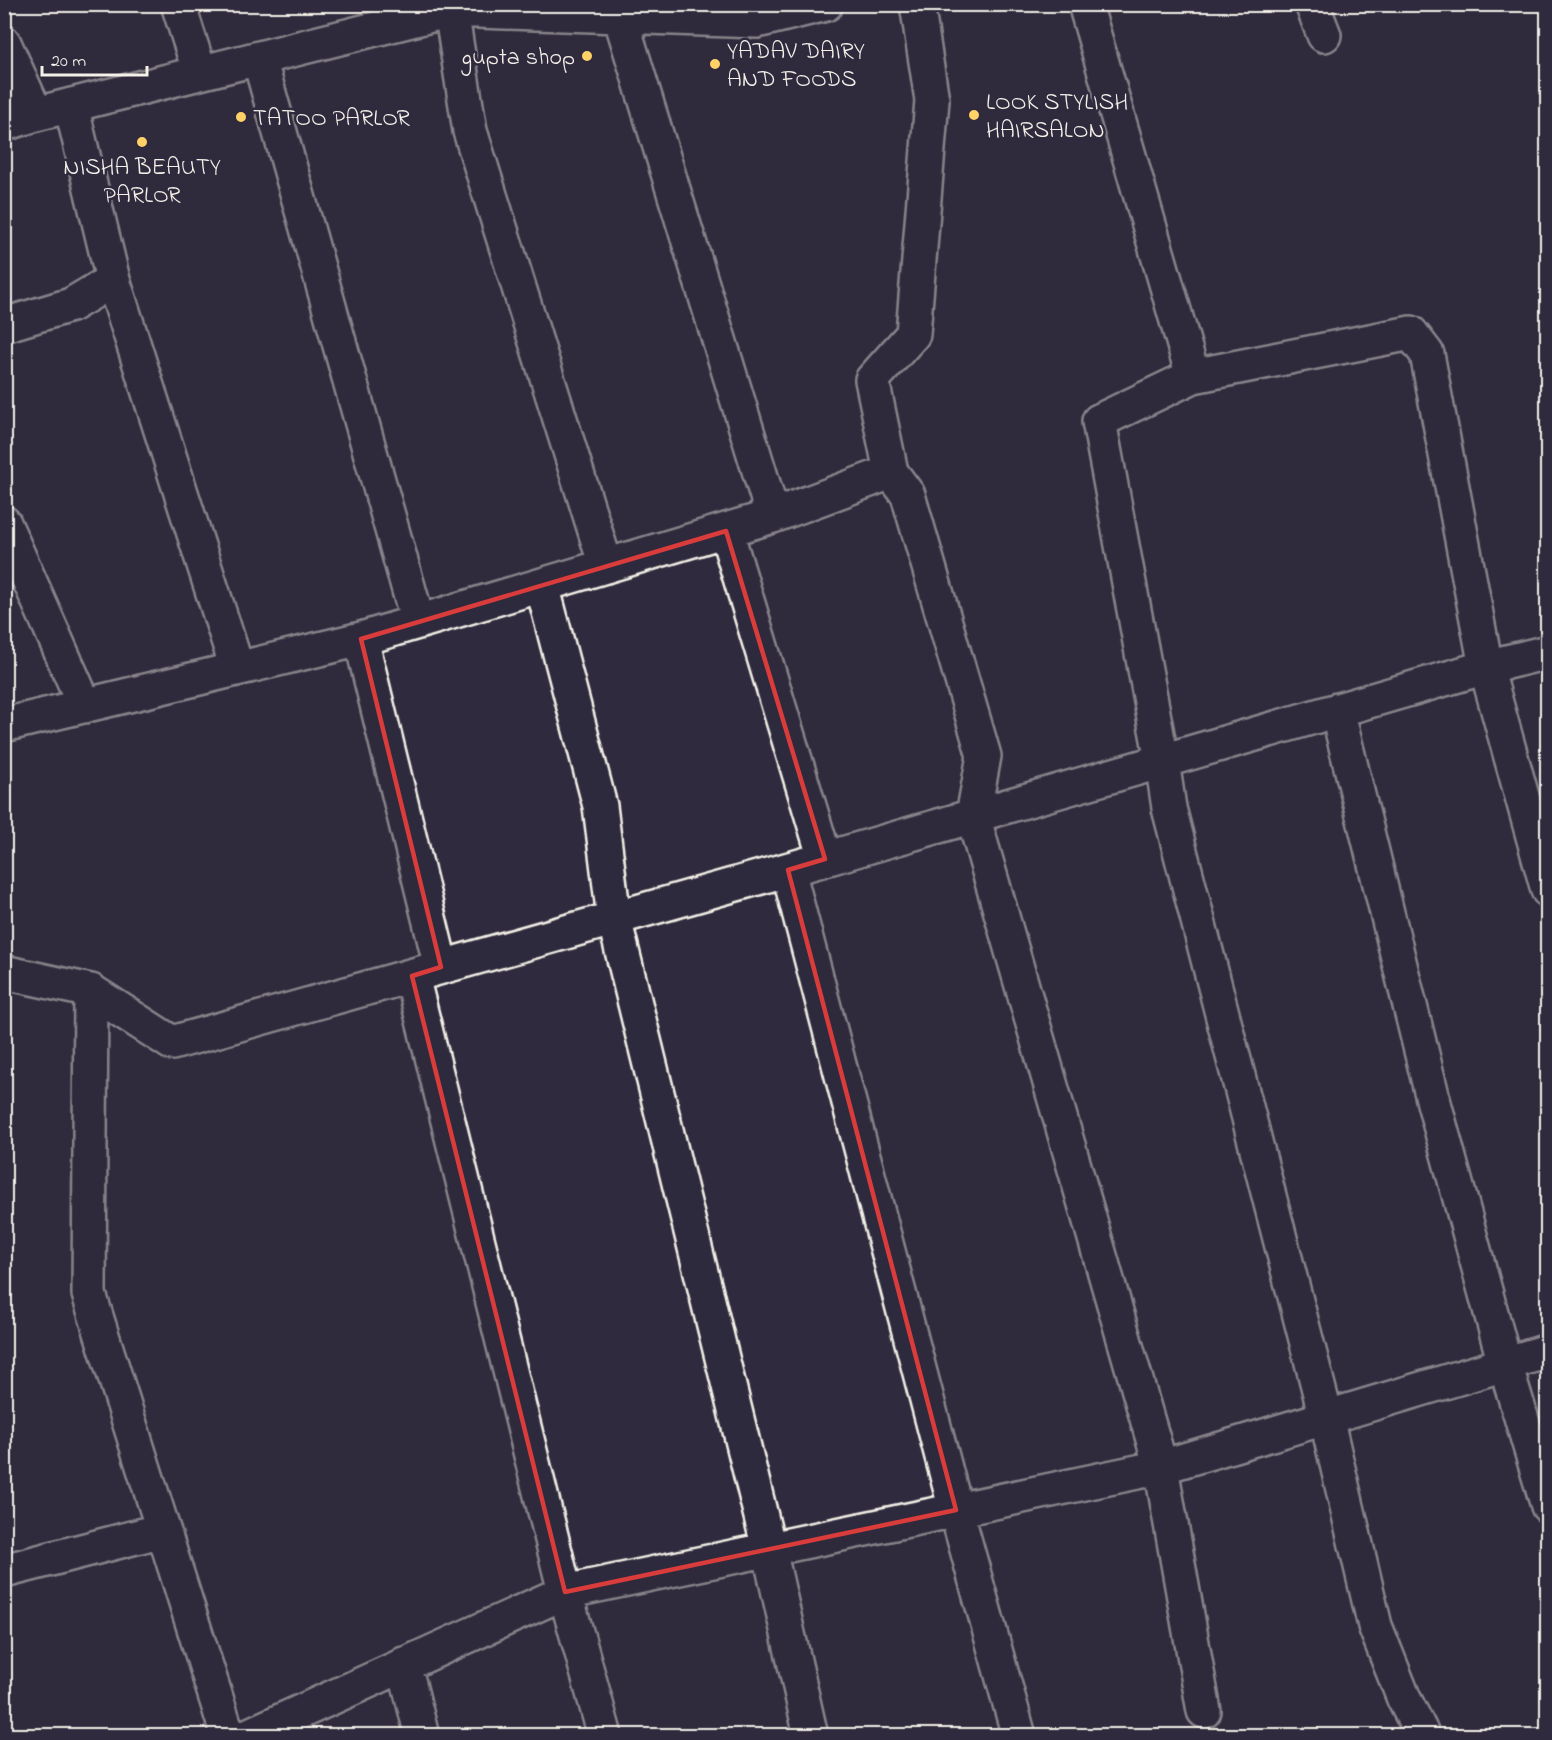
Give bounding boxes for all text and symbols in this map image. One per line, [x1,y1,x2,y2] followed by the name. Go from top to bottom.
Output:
[727,35,865,98] place label: YADAV DAIRY AND FOODS
[42,39,147,77] scale bar
[460,41,575,76] place label: gupta shop
[51,49,86,75] text: 20 m
[580,49,594,63] marker: gupta shop
[708,57,722,71] marker: YADAV DAIRY AND FOODS
[986,86,1128,149] place label: LOOK STYLISH HAIRSALON
[253,102,411,137] place label: TATOO PARLOR
[967,108,981,122] marker: LOOK STYLISH HAIRSALON
[234,110,248,124] marker: TATOO PARLOR
[135,135,149,149] marker: NISHA BEAUTY PARLOR
[63,151,221,214] place label: NISHA BEAUTY PARLOR

